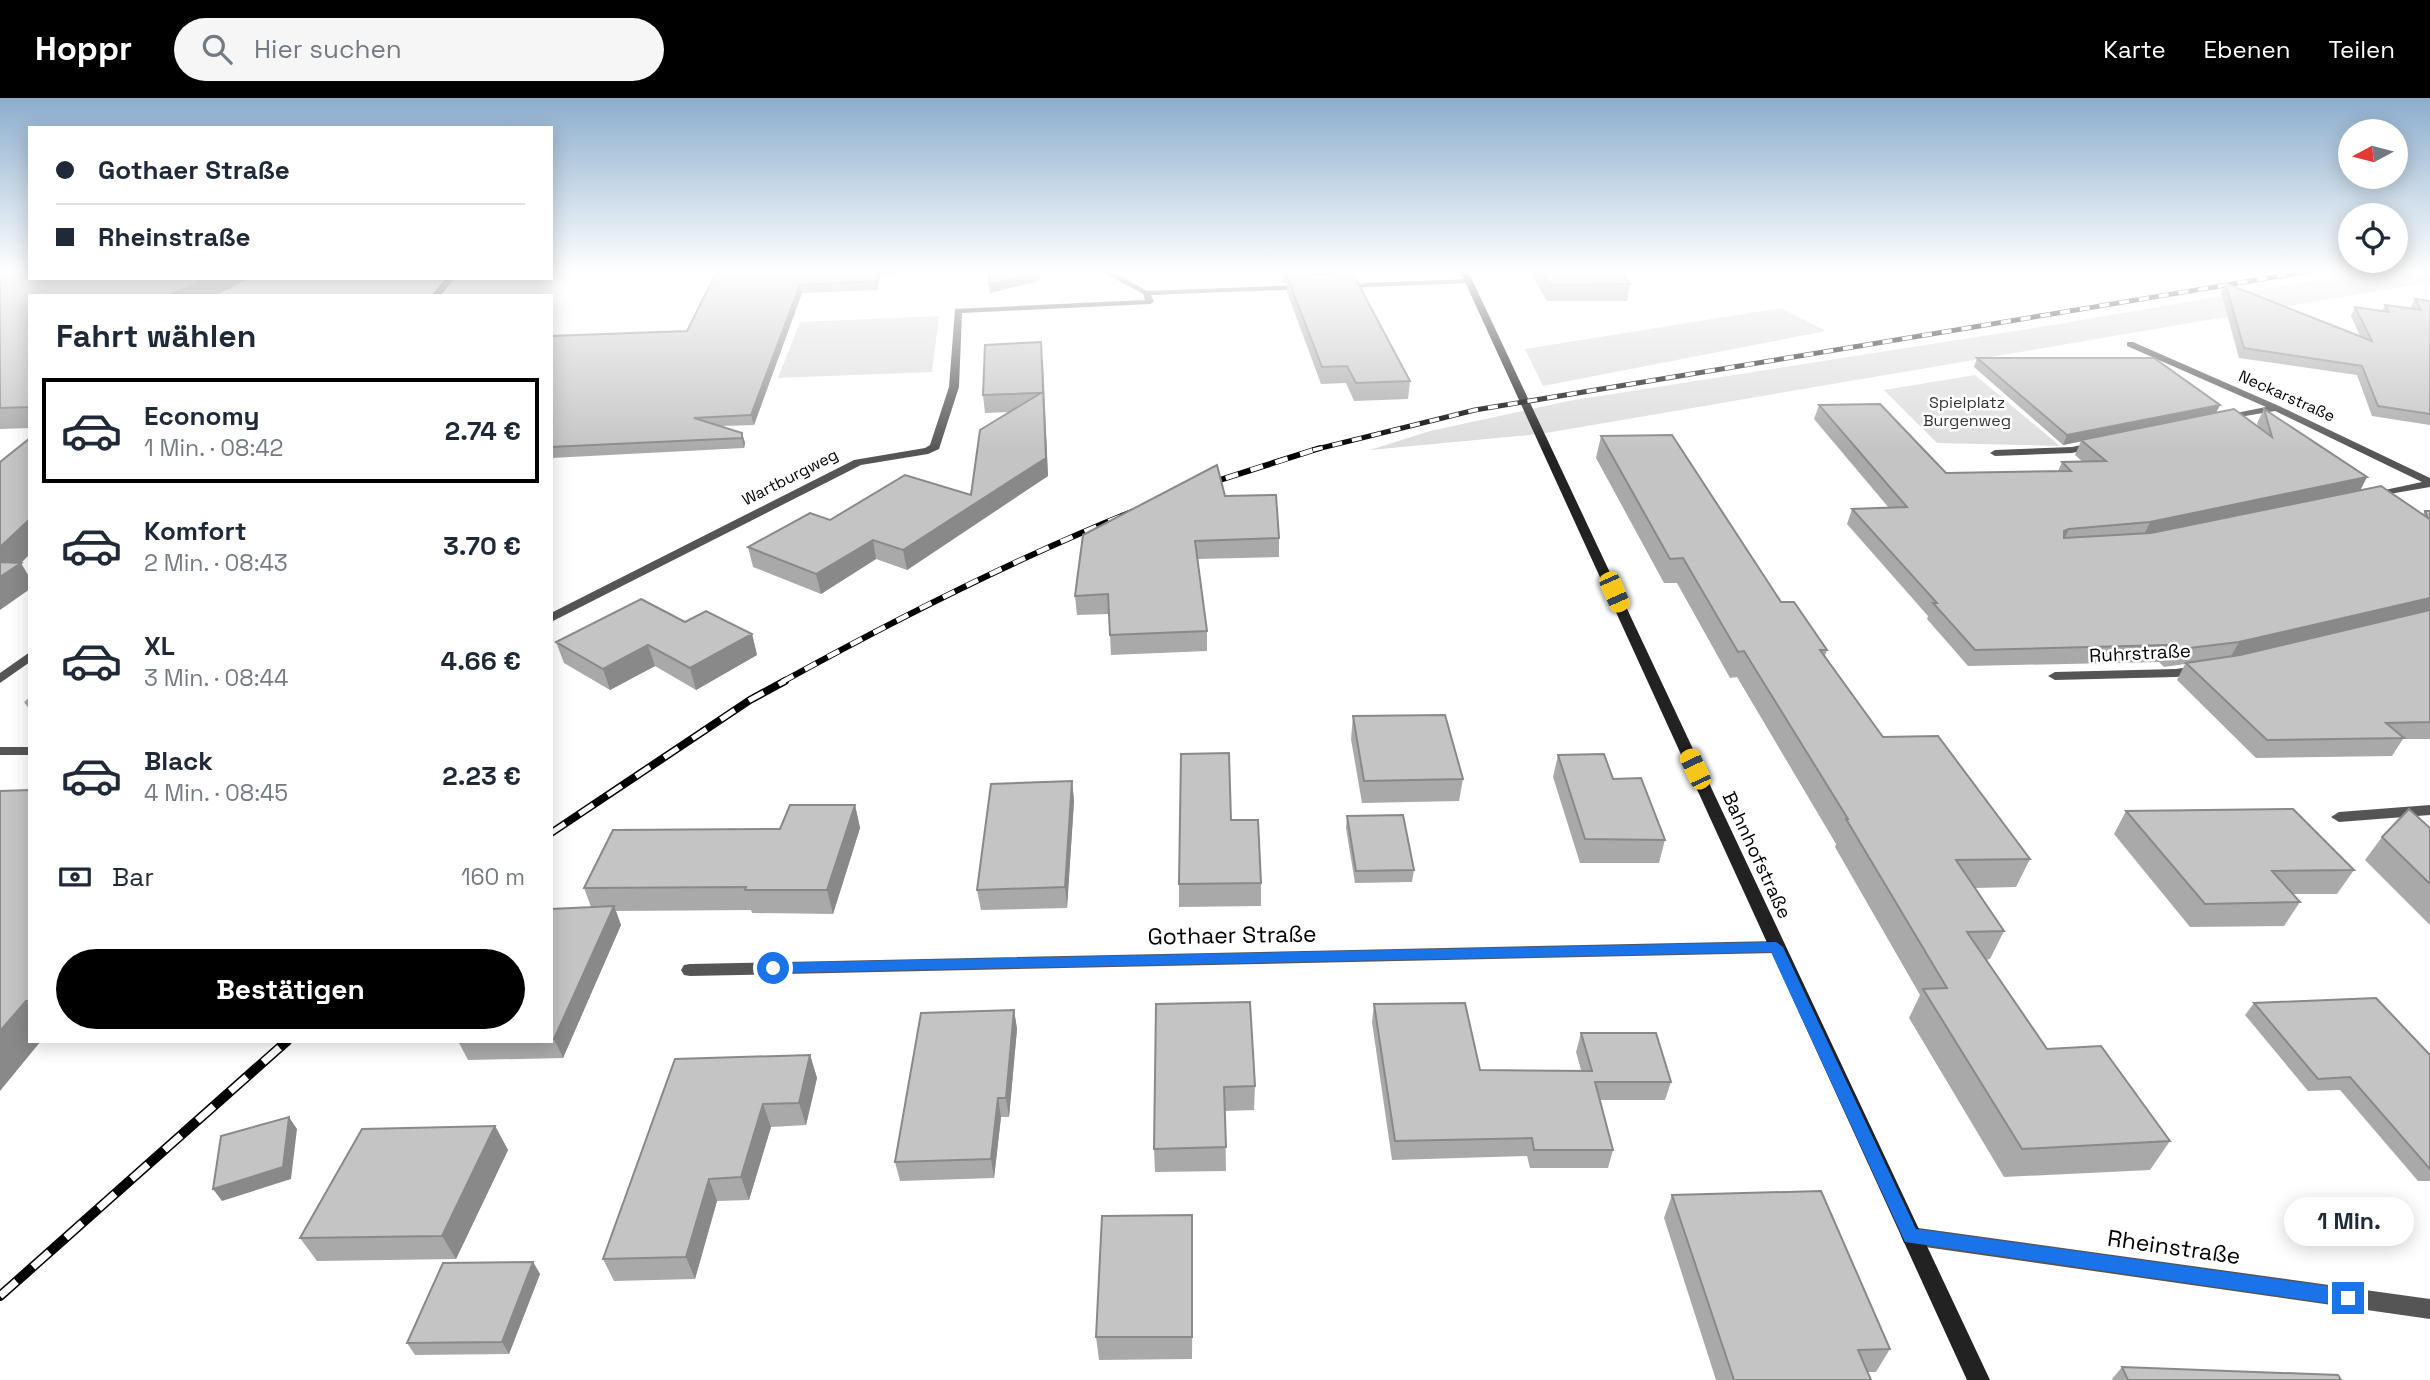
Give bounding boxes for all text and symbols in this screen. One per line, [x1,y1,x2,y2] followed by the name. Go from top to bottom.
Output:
[174,18,664,81] search box
[35,28,132,70] text: Hoppr
[198,30,236,68] icon: search
[254,32,402,66] text: Hier suchen
[2103,34,2166,65] text: Karte
[2204,34,2290,65] text: Ebenen
[2328,34,2395,65] text: Teilen
[2338,119,2408,189] north arrow
[2338,119,2408,273] map controls
[98,153,290,187] text: Gothaer Straße
[2338,203,2408,273] button: locate
[98,220,251,254] text: Rheinstraße
[56,316,256,356] text: Fahrt wählen
[2236,365,2338,427] street label: Neckarstraße
[1923,392,2011,431] park label: Spielplatz Burgenweg
[60,399,123,462] icon: car
[144,399,260,433] text: Economy
[445,414,521,448] text: 2.74 €
[144,433,283,463] text: 1 Min. · 08:42
[738,444,842,510] street label: Wartburgweg
[60,514,123,577] icon: car
[144,514,247,548] text: Komfort
[443,529,521,563] text: 3.70 €
[144,548,288,578] text: 2 Min. · 08:43
[1596,569,1633,615] car
[60,629,123,692] icon: car
[144,629,175,663] text: XL
[2089,638,2191,668] street label: Ruhrstraße
[441,644,521,678] text: 4.66 €
[144,663,288,693] text: 3 Min. · 08:44
[60,744,123,807] icon: car
[144,744,213,778] text: Black
[1677,746,1714,792] car
[442,759,521,793] text: 2.23 €
[144,778,288,808] text: 4 Min. · 08:45
[1717,787,1797,923] street label: Bahnhofstraße
[56,858,94,896] icon: cash
[112,860,154,894] text: Bar
[461,862,525,892] text: 160 m
[1147,919,1317,951] street label: Gothaer Straße
[56,949,525,1029] button: Bestätigen
[757,952,789,984] route start
[2283,1196,2413,1246] callout: 1 Min.
[2317,1206,2381,1236] text: 1 Min.
[2106,1223,2242,1271] street label: Rheinstraße
[2332,1282,2364,1314] route end

